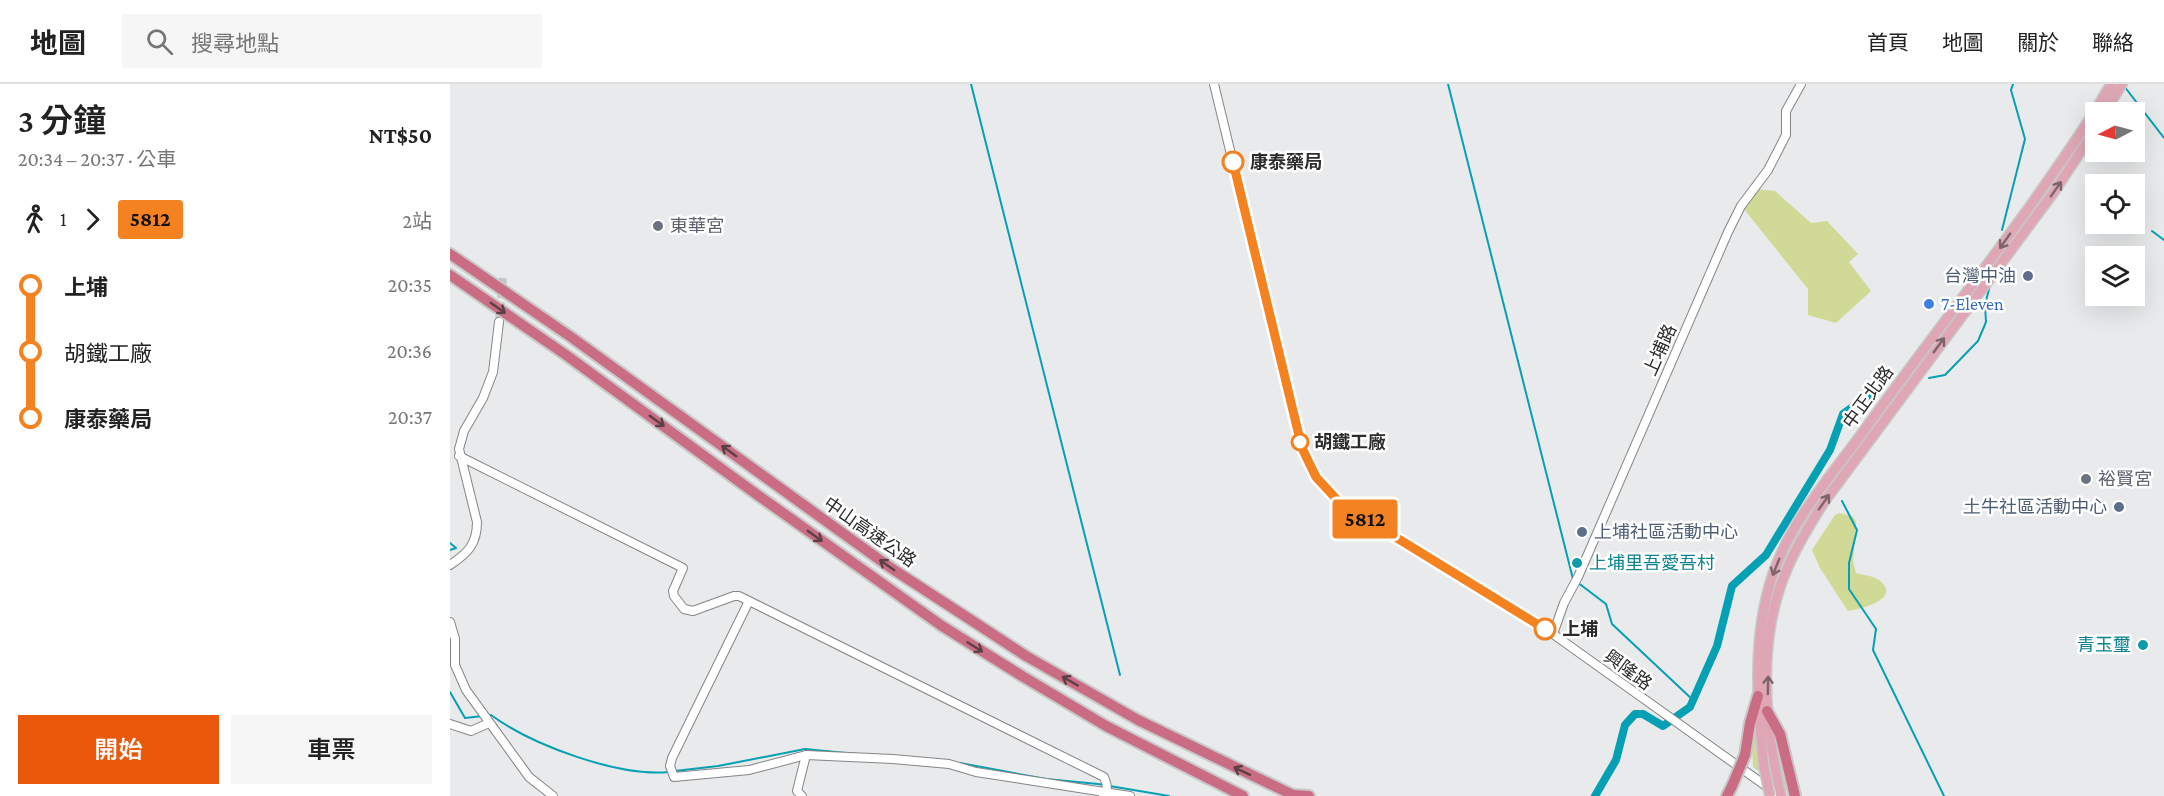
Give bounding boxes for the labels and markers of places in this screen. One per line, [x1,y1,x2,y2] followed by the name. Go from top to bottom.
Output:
[1222,151,1244,173] marker: 康泰藥局
[1250,152,1322,172] place label: 康泰藥局
[670,216,724,236] place label: 東華宮
[651,219,665,233] marker: 東華宮
[1944,266,2016,286] place label: 台灣中油
[2021,269,2035,283] marker: 台灣中油
[1941,294,2004,314] place label: 7-Eleven
[1922,297,1936,311] marker: 7-Eleven
[1314,432,1386,452] place label: 胡鐵工廠
[1291,433,1309,451] marker: 胡鐵工廠
[2098,469,2152,489] place label: 裕賢宮
[2079,472,2093,486] marker: 裕賢宮
[1963,497,2107,517] place label: 土牛社區活動中心
[2112,500,2126,514] marker: 土牛社區活動中心
[1594,522,1738,542] place label: 上埔社區活動中心
[1575,525,1589,539] marker: 上埔社區活動中心
[1589,553,1715,573] place label: 上埔里吾愛吾村
[1570,556,1584,570] marker: 上埔里吾愛吾村
[1534,618,1556,640] marker: 上埔
[1562,619,1598,639] place label: 上埔
[2077,635,2131,655] place label: 青玉璽
[2136,638,2150,652] marker: 青玉璽

